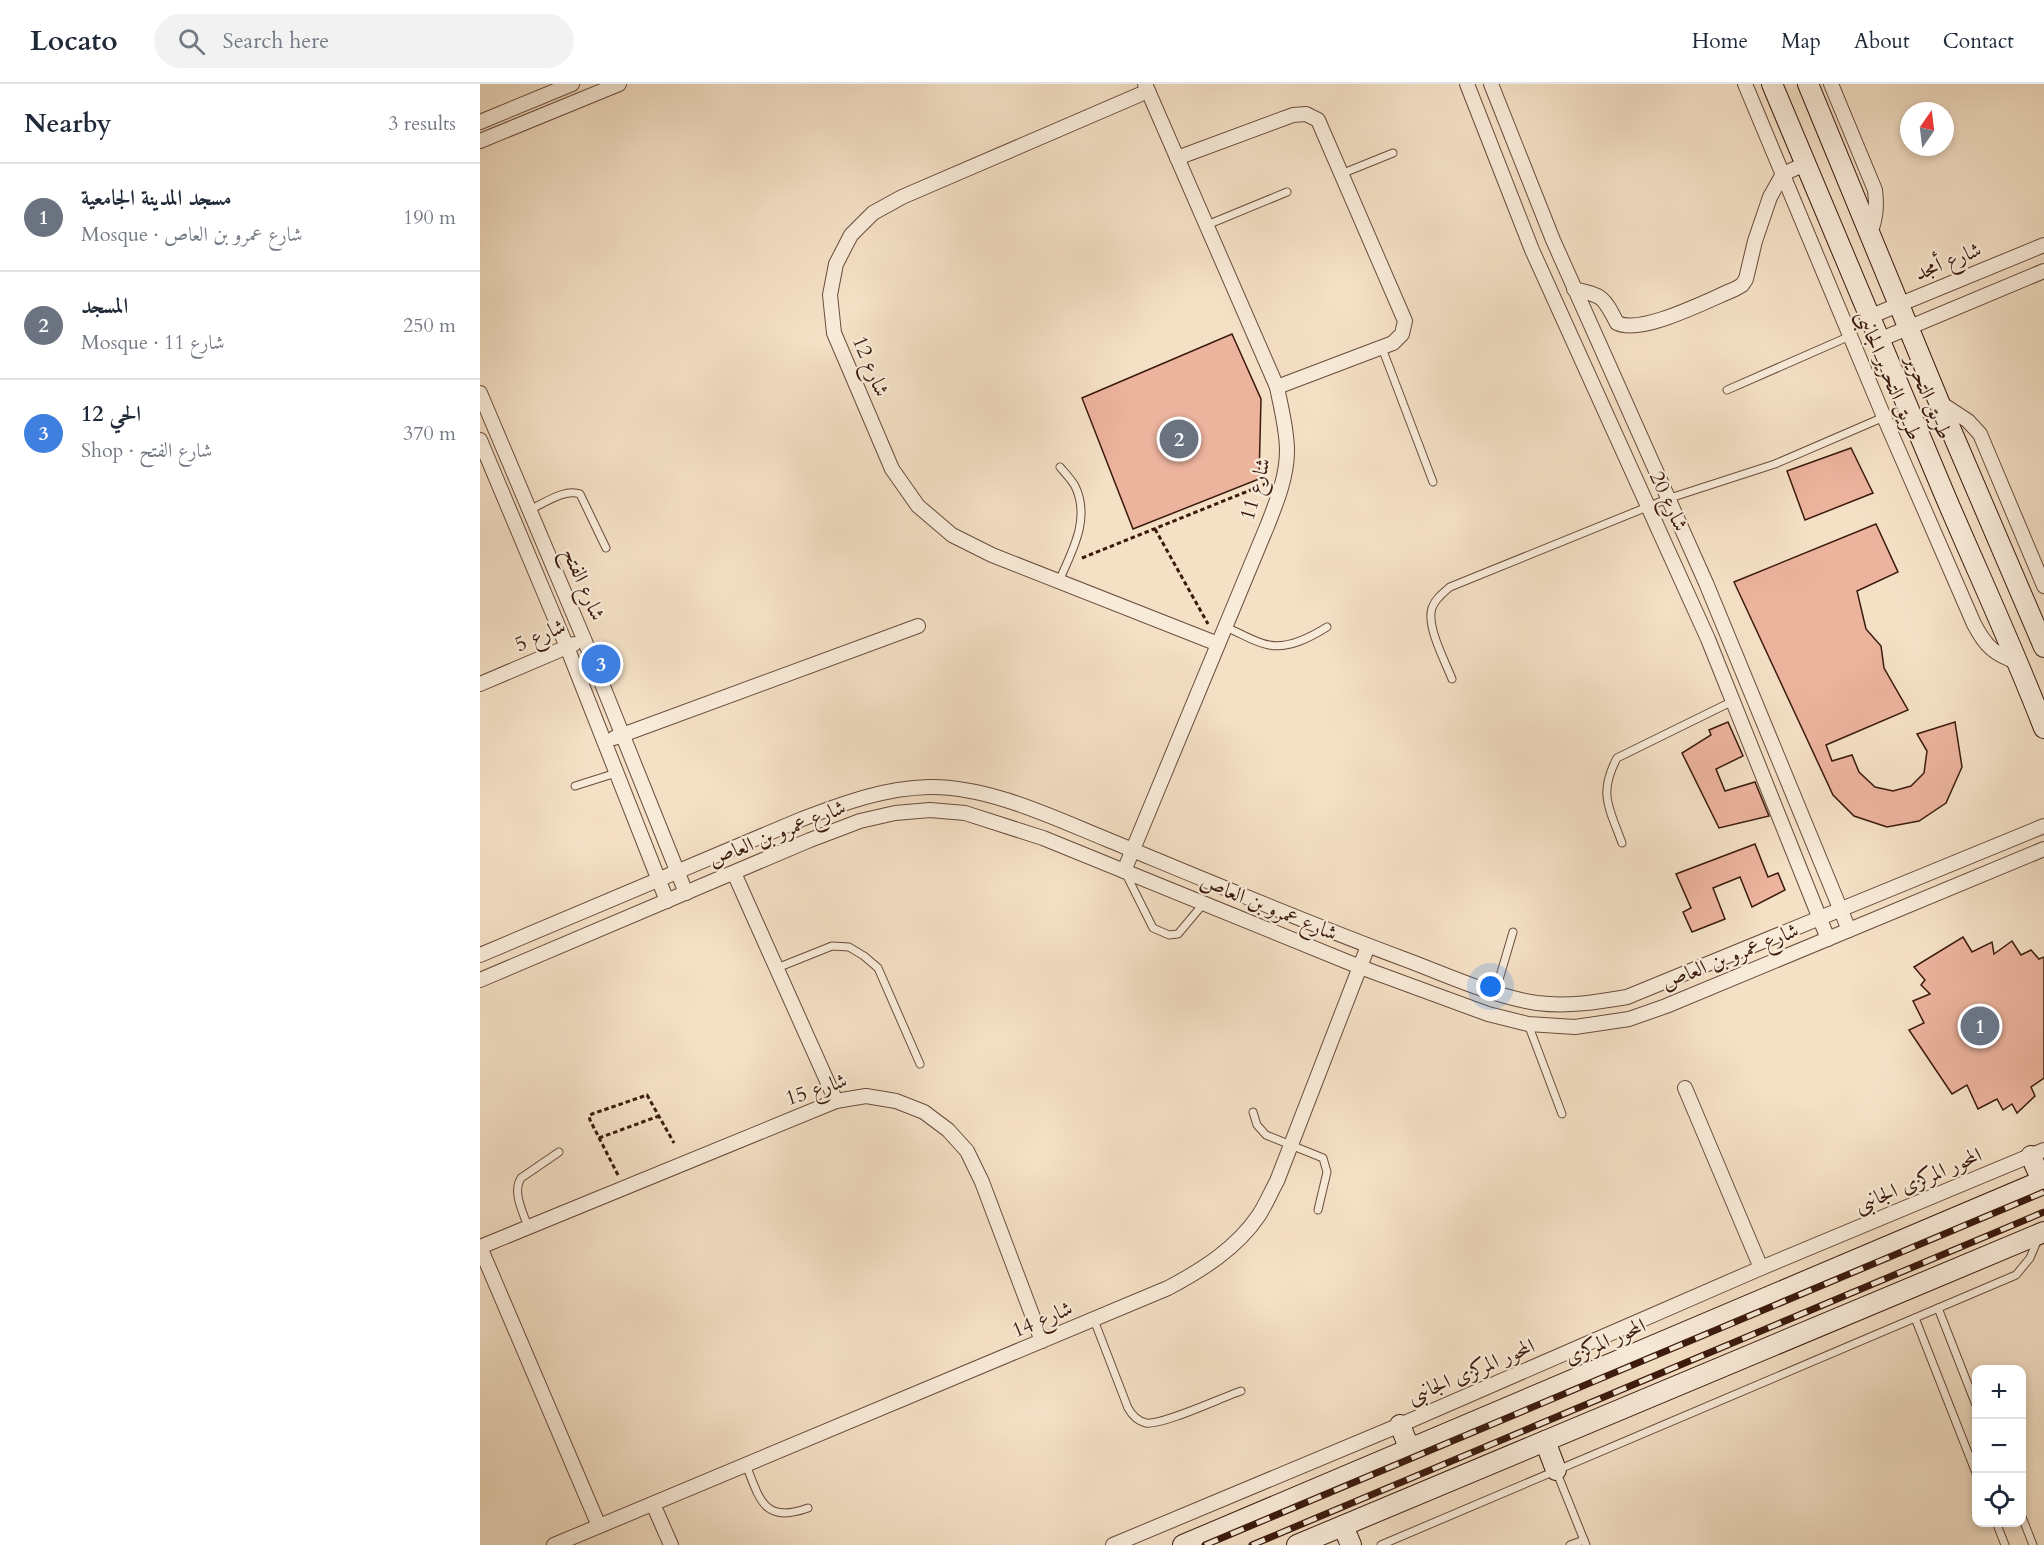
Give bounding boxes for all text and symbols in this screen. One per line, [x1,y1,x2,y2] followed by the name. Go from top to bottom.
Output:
[154,14,574,68] search box
[30,22,118,60] text: Locato
[175,25,208,58] icon: search
[223,26,329,56] text: Search here
[1692,27,1748,56] text: Home
[1781,27,1821,56] text: Map
[1854,27,1910,56] text: About
[1943,27,2014,56] text: Contact
[1900,102,1954,156] north arrow
[24,106,112,141] text: Nearby
[388,110,456,137] text: 3 results
[81,183,231,213] text: مسجد المدينة الجامعية
[38,204,49,231] text: 1
[403,204,456,231] text: 190 m
[81,221,303,248] text: Mosque · شارع عمرو بن العاص
[1910,234,1987,291] street label: شارع أمجد
[81,291,128,321] text: المسجد
[1850,306,1928,444] street label: طريق التحرير الجانبى
[38,312,49,339] text: 2
[403,312,456,339] text: 250 m
[81,329,225,356] text: Mosque · شارع 11
[842,331,896,402] street label: شارع 12
[1900,351,1958,443] street label: طريق التحرير
[81,399,141,429] text: الحي 12
[1160,416,1198,462] pin: 2
[38,420,49,447] text: 3
[403,420,456,447] text: 370 m
[81,437,212,464] text: Shop · شارع الفتح
[1233,455,1281,525] street label: شارع 11
[1639,466,1695,537] street label: شارع 20
[552,543,612,627] street label: شارع الفتح
[510,612,571,662] street label: شارع 5
[582,642,620,686] pin: 3
[704,793,851,877] street label: شارع عمرو بن العاص
[1195,867,1342,951] street label: شارع عمرو بن العاص
[1657,916,1804,1000] street label: شارع عمرو بن العاص
[1476,972,1505,1001] your location
[1960,1004,2000,1048] pin: 1
[781,1066,852,1116] street label: شارع 15
[1850,1141,1986,1220] street label: المحور المركزى الجانبى
[1007,1294,1078,1348] street label: شارع 14
[1560,1311,1650,1372] street label: المحور المركزى
[1403,1332,1539,1411] street label: المحور المركزى الجانبى
[1972,1365,2026,1527] map controls
[1972,1365,2026,1419] button: +
[1972,1419,2026,1473] button: −
[1972,1473,2026,1527] button: locate

